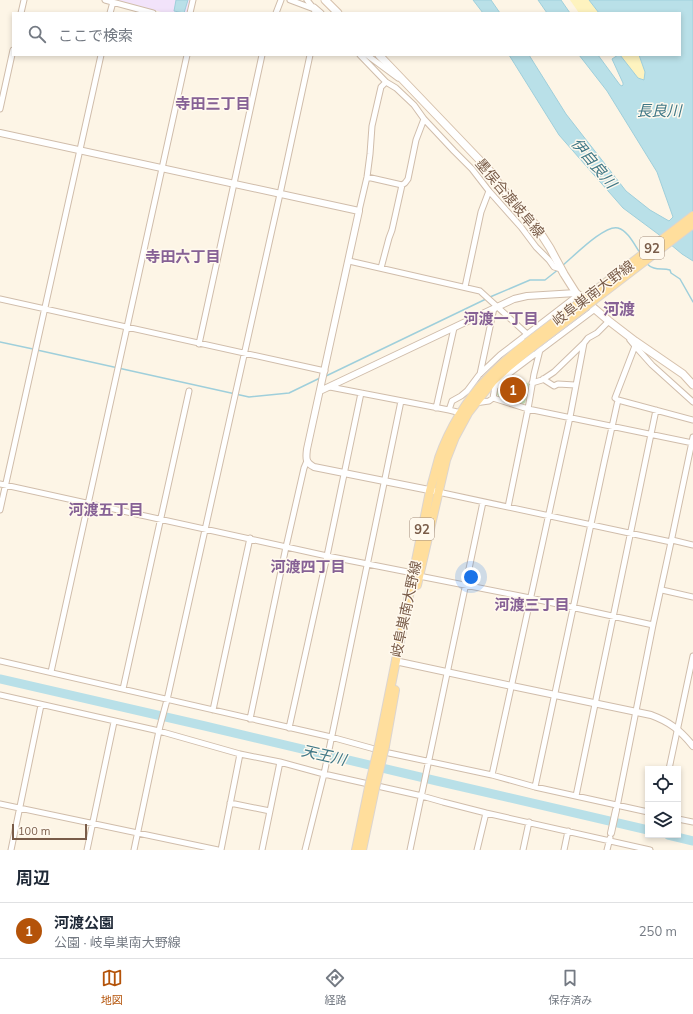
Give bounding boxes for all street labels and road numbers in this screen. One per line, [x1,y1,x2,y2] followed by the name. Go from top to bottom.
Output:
[472,155,548,241] street label: 墨俣合渡岐阜線
[640,237,664,259] road number: 92
[548,256,638,330] street label: 岐阜巣南大野線
[410,518,434,540] road number: 92
[387,559,425,659] street label: 岐阜巣南大野線

